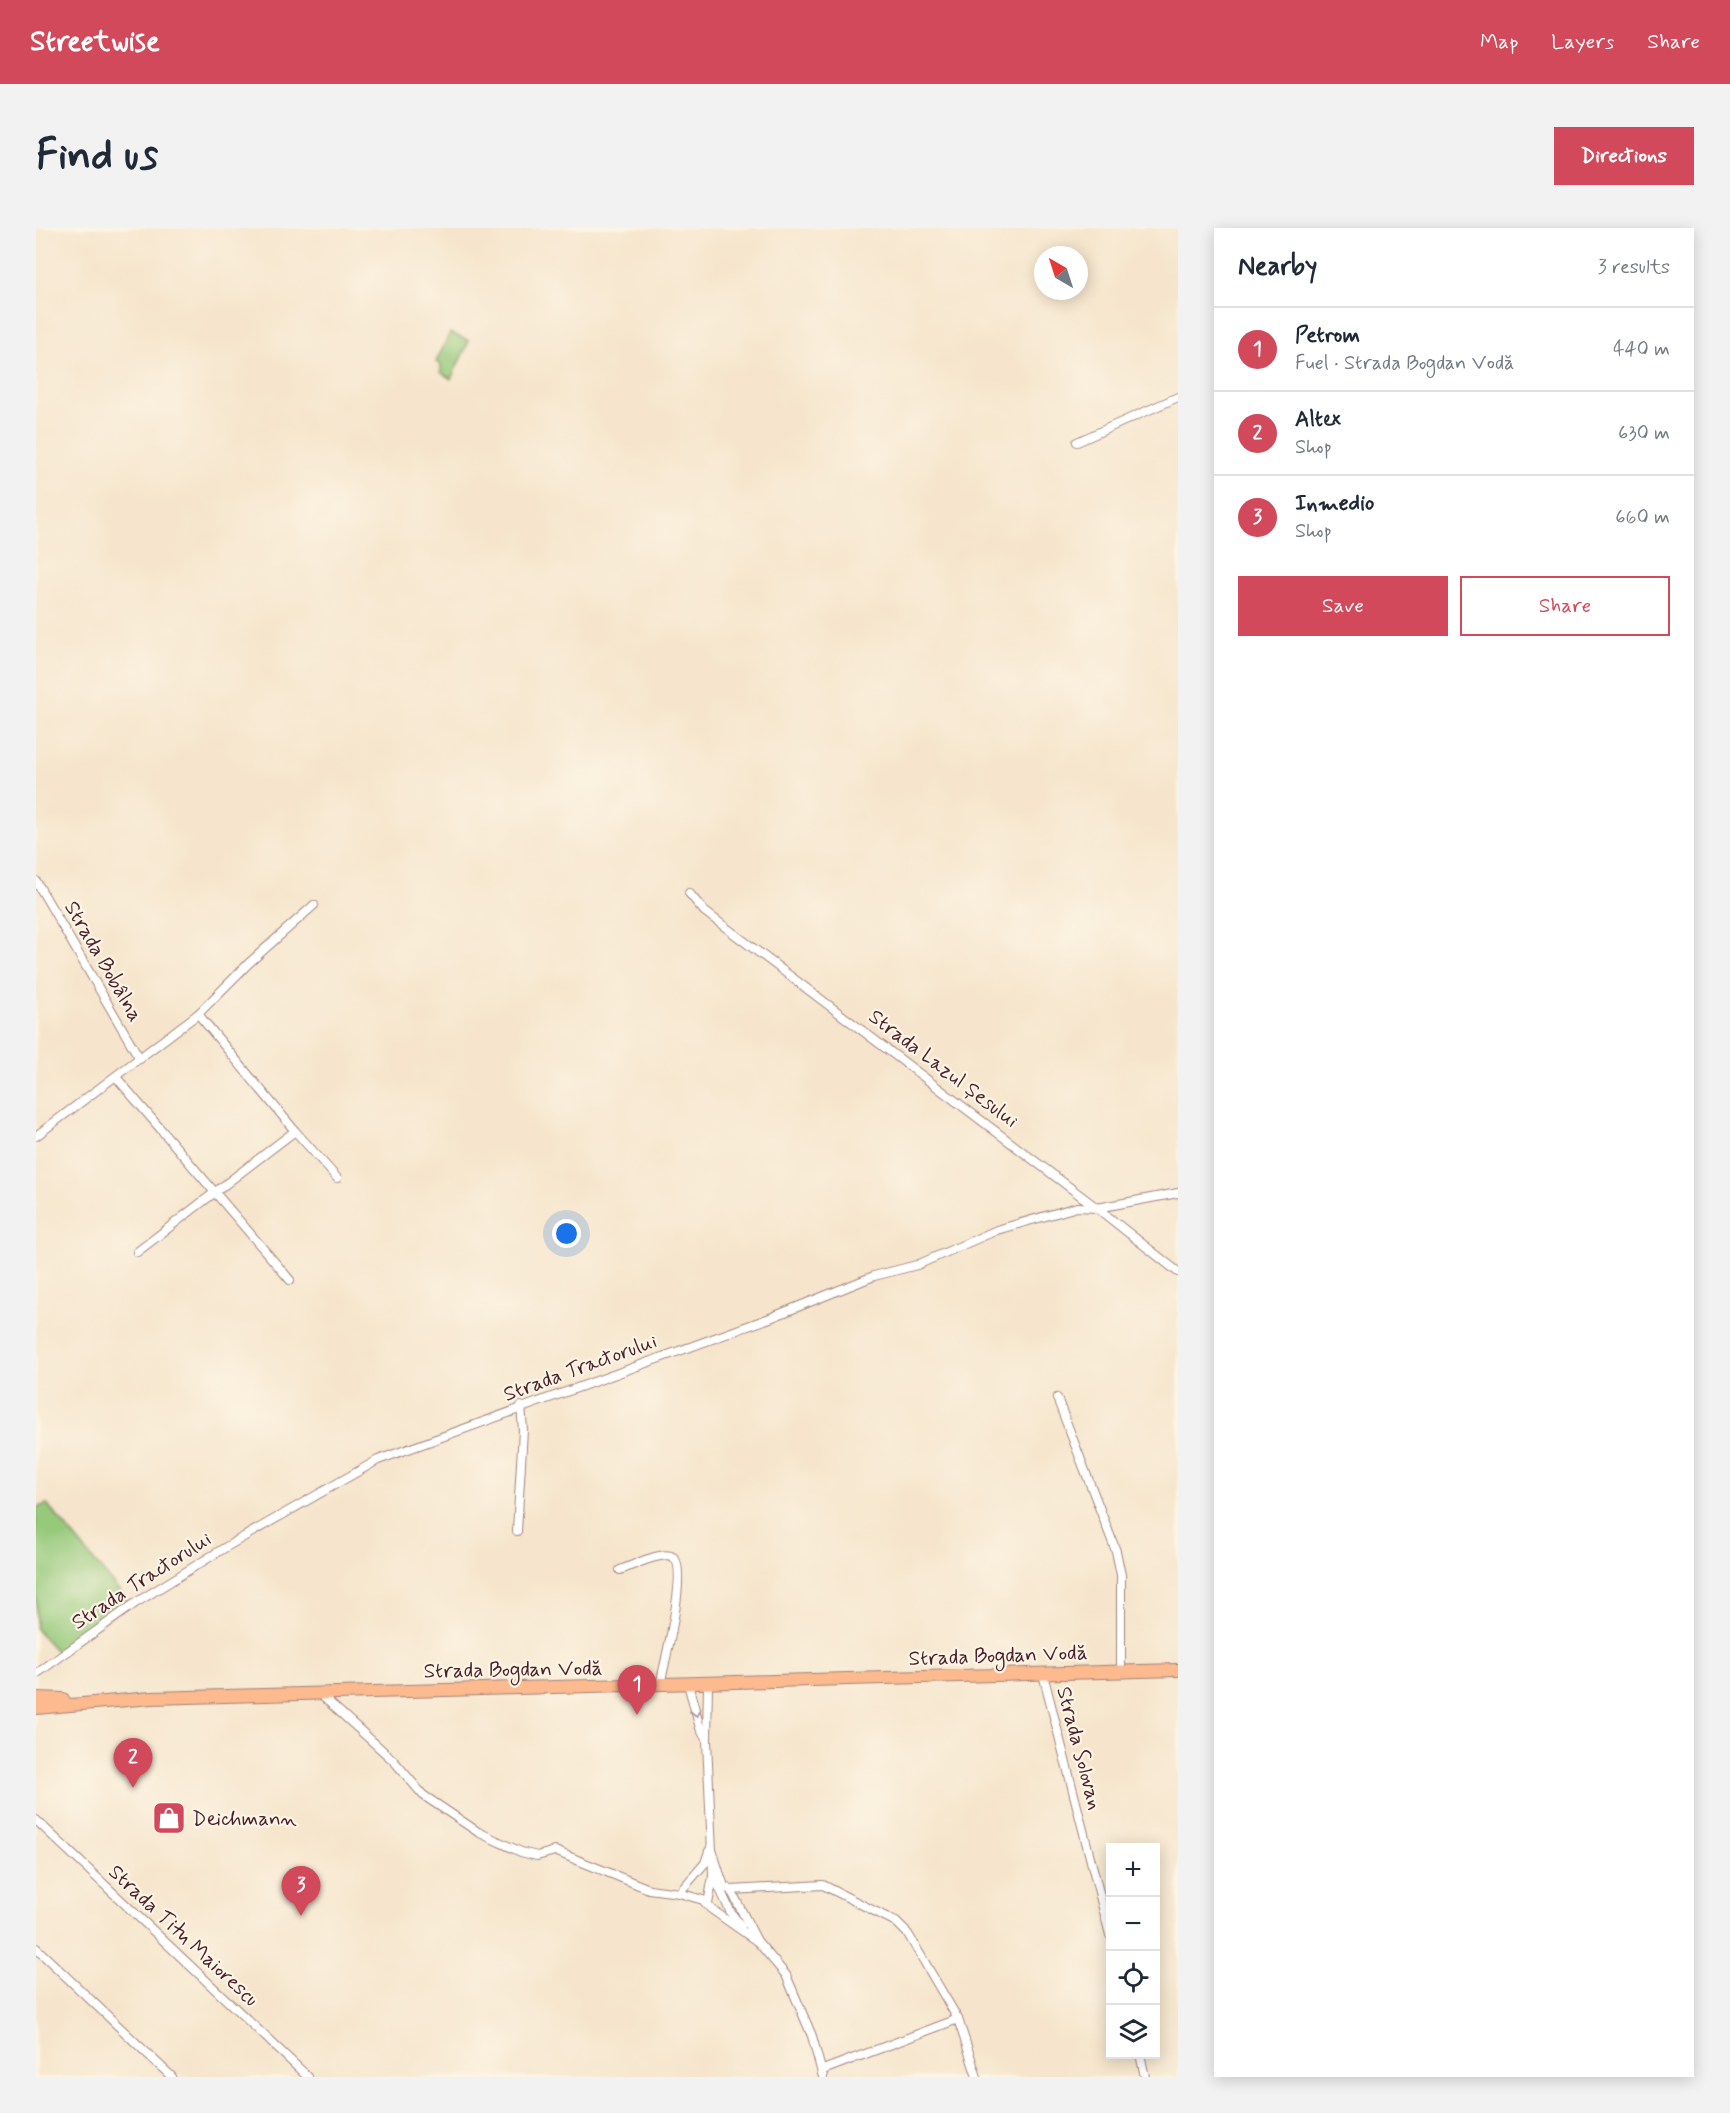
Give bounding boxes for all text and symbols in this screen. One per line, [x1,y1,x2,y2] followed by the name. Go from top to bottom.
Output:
[30,24,160,61] text: Streetwise
[1480,28,1518,56] text: Map
[1551,28,1614,56] text: Layers
[1647,28,1700,56] text: Share
[1554,127,1694,185] button: Directions
[36,129,158,184] text: Find us
[1034,246,1088,300] north arrow
[1238,250,1317,284] text: Nearby
[1598,254,1670,281] text: 3 results
[1295,322,1360,350] text: Petrom
[1253,336,1262,363] text: 1
[1613,336,1670,363] text: 440 m
[1295,350,1514,377] text: Fuel · Strada Bogdan Vodă
[1295,406,1341,434] text: Altex
[1253,420,1262,447] text: 2
[1618,420,1670,447] text: 630 m
[1295,434,1332,461] text: Shop
[1295,490,1375,518] text: Inmedio
[1253,504,1262,531] text: 3
[1615,504,1670,531] text: 660 m
[1295,518,1332,545] text: Shop
[1238,576,1448,636] button: Save
[1460,576,1670,636] button: Share
[57,896,149,1027] street label: Strada Bobâlna
[863,1003,1024,1135] street label: Strada Lazul Șesului
[552,1219,581,1248] your location
[500,1327,661,1409] street label: Strada Tractorului
[66,1525,217,1637] street label: Strada Tractorului
[908,1639,1088,1674] street label: Strada Bogdan Vodă
[423,1654,603,1687] street label: Strada Bogdan Vodă
[618,1666,656,1715] pin: 1
[1049,1684,1109,1813] street label: Strada Solovan
[689,1707,701,1718] one-way arrow
[114,1738,152,1788] pin: 2
[151,1800,187,1836] shop icon: Deichmann
[192,1805,297,1833] place label: Deichmann
[1106,1843,1160,2059] map controls
[1106,1843,1160,1897] button: +
[102,1859,265,2013] street label: Strada Titu Maiorescu
[282,1866,320,1916] pin: 3
[1106,1897,1160,1951] button: −
[1106,1951,1160,2005] button: locate
[1106,2005,1160,2059] button: layers

